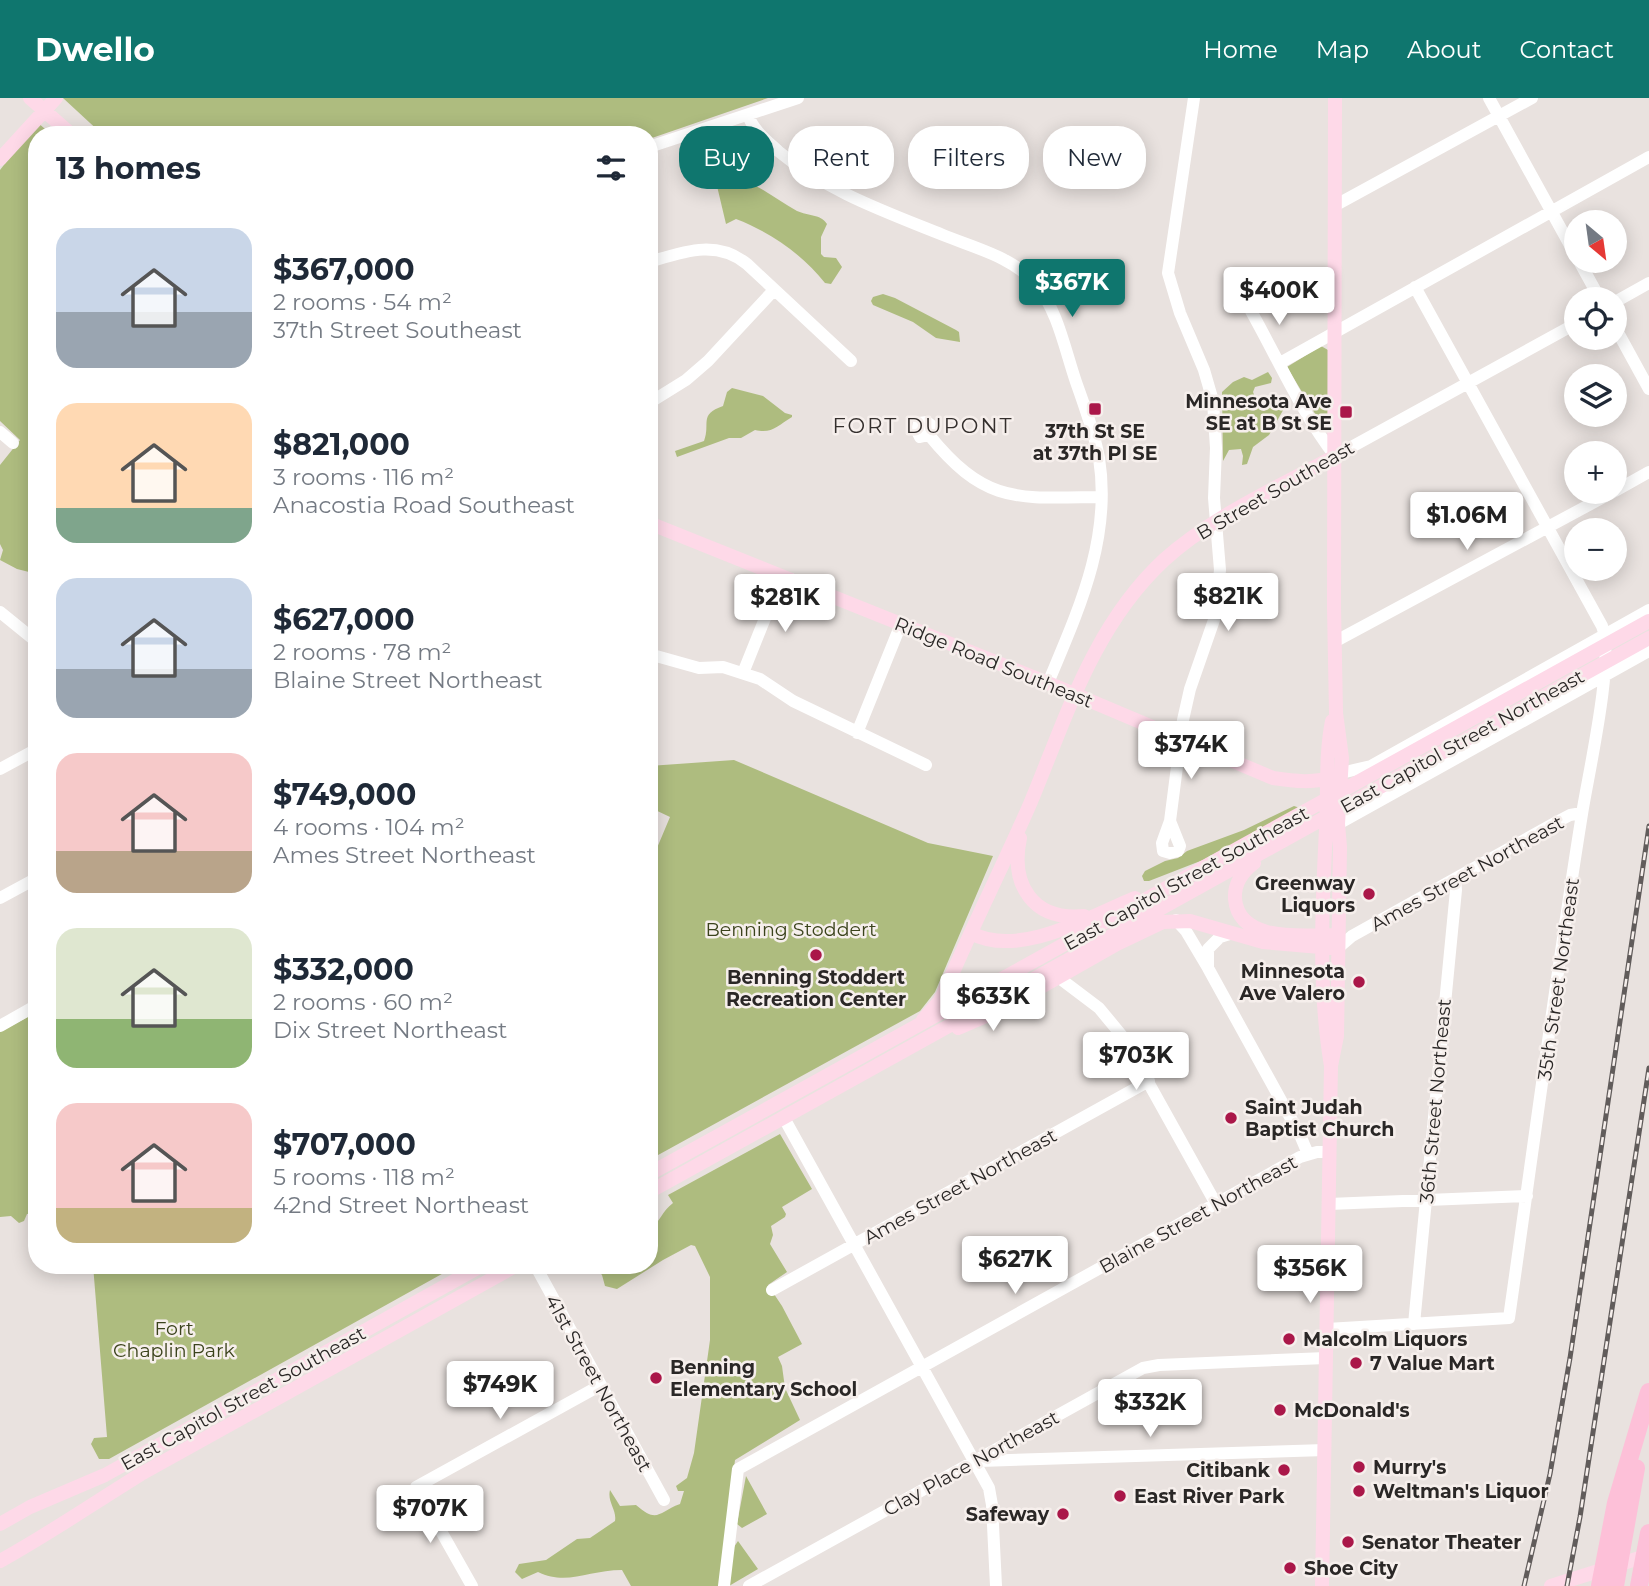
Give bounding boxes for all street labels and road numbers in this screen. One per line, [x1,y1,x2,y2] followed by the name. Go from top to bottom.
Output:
[1192,436,1358,545] street label: B Street Southeast
[891,612,1097,713] street label: Ridge Road Southeast
[1336,665,1588,818] street label: East Capitol Street Northeast
[1060,801,1313,955] street label: East Capitol Street Southeast
[1367,811,1568,936] street label: Ames Street Northeast
[1533,876,1584,1082] street label: 35th Street Northeast
[1415,997,1456,1204] street label: 36th Street Northeast
[860,1124,1061,1249] street label: Ames Street Northeast
[1095,1150,1301,1278] street label: Blaine Street Northeast
[540,1291,657,1476] street label: 41st Street Northeast
[117,1321,370,1475] street label: East Capitol Street Southeast
[880,1406,1063,1521] street label: Clay Place Northeast

